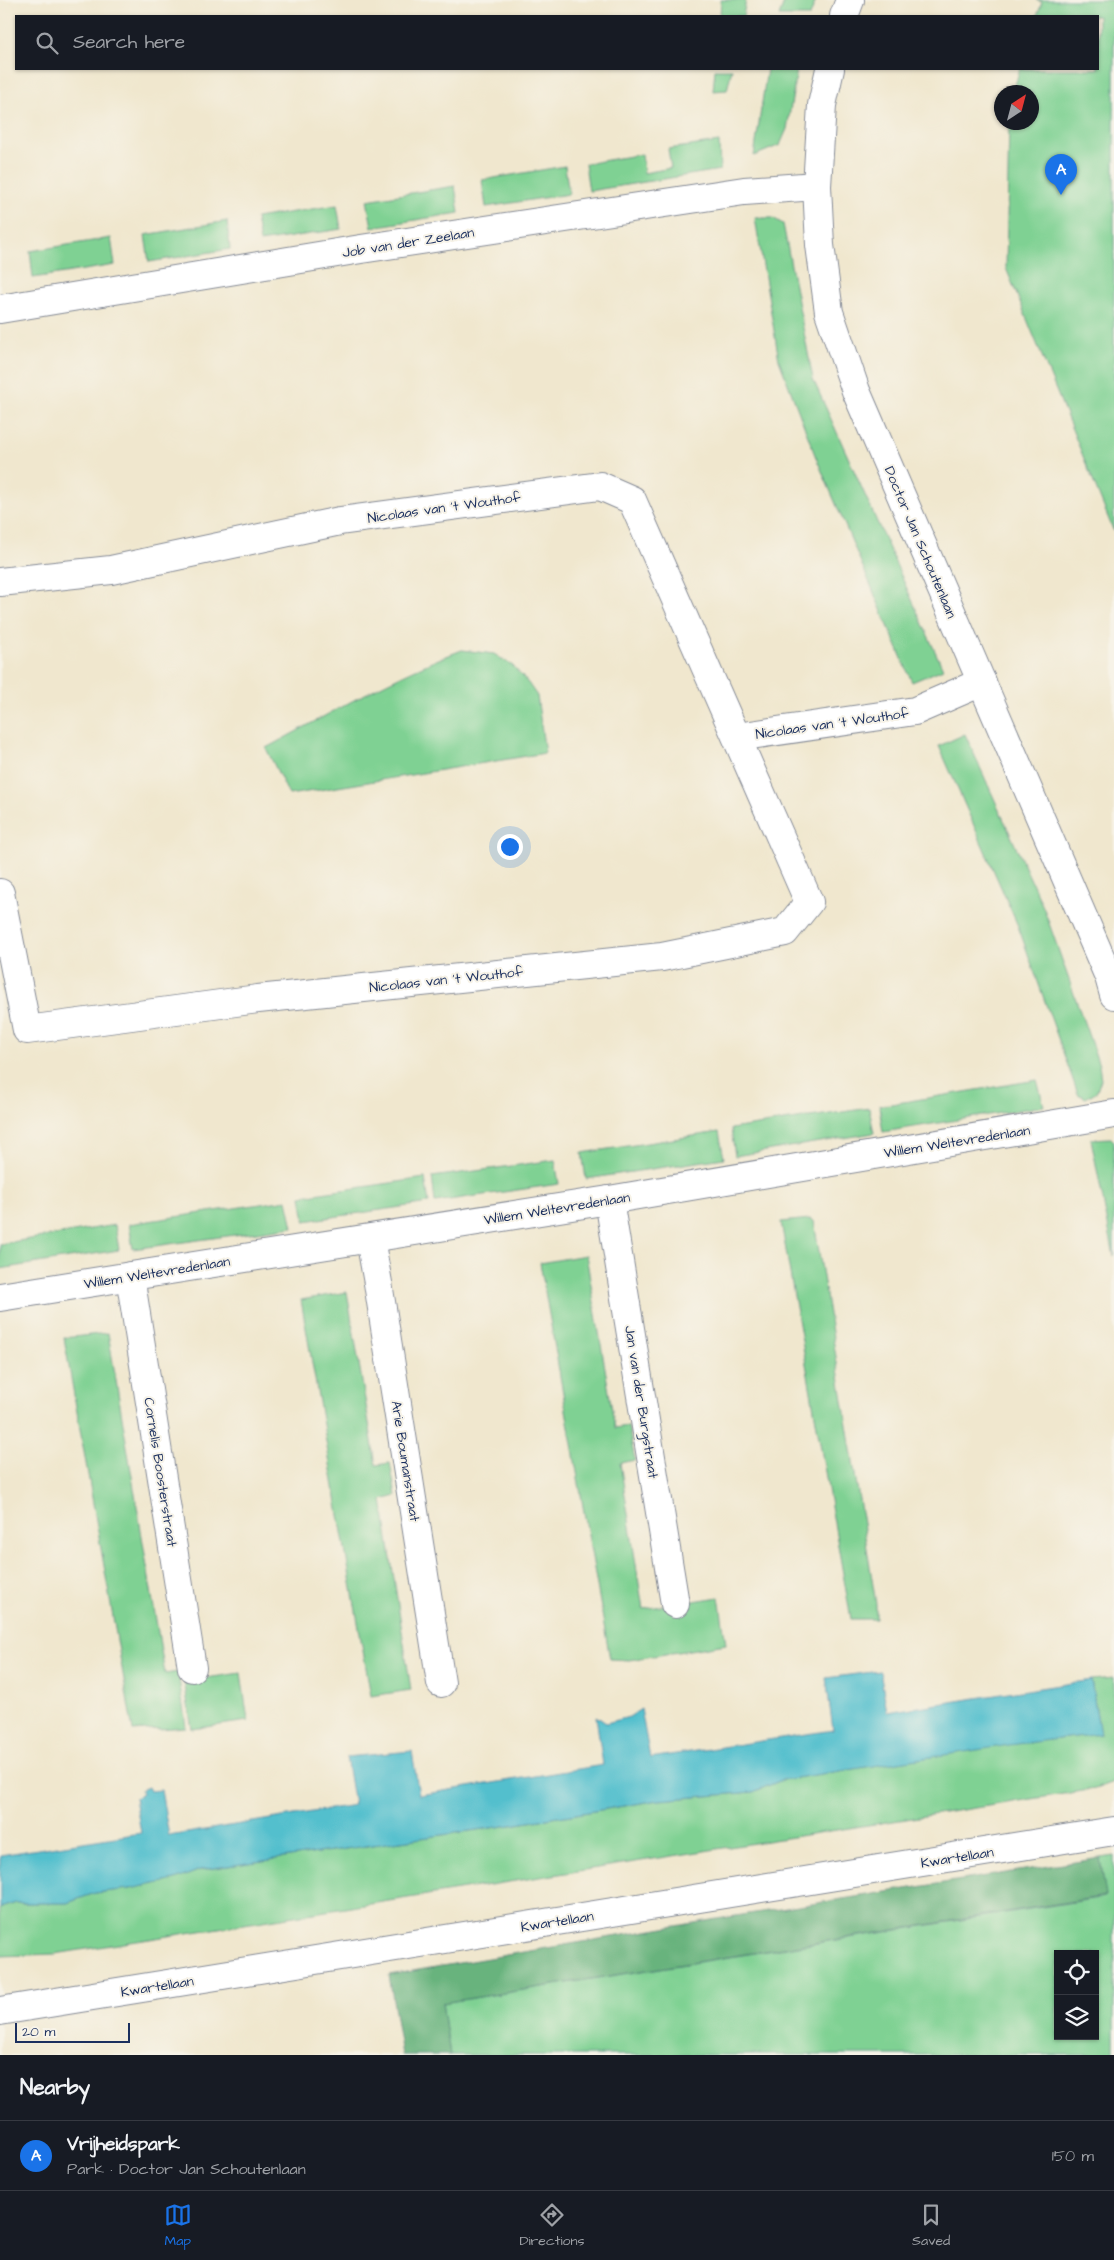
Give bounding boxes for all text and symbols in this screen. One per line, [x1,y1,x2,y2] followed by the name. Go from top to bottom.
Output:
[15,15,1099,70] search box
[33,29,61,57] icon: search
[73,29,185,56] text: Search here
[994,85,1039,130] north arrow
[1045,154,1077,195] pin: A
[341,223,476,263] street label: Job van der Zeelaan
[879,463,961,621] street label: Doctor Jan Schoutenlaan
[366,487,523,529] street label: Nicolaas van 't Wouthof
[754,703,911,745] street label: Nicolaas van 't Wouthof
[497,834,523,860] your location
[368,962,524,998] street label: Nicolaas van 't Wouthof
[883,1121,1032,1163] street label: Willem Weltevredenlaan
[483,1188,632,1230] street label: Willem Weltevredenlaan
[83,1252,232,1294] street label: Willem Weltevredenlaan
[619,1324,663,1480] street label: Jan van der Burgstraat
[138,1396,182,1549] street label: Cornelis Boosterstraat
[386,1399,425,1523] street label: Arie Boumanstraat
[919,1842,995,1874] street label: Kwartellaan
[519,1906,595,1938] street label: Kwartellaan
[1054,1950,1099,2040] map controls
[1054,1950,1099,1995] button: locate
[119,1971,195,2003] street label: Kwartellaan
[1054,1995,1099,2040] button: layers
[15,2020,130,2043] scale bar
[22,2022,55,2042] text: 20 m
[20,2073,90,2102] text: Nearby
[67,2131,180,2158] text: Vrijheidspark
[31,2145,41,2167] text: A
[1052,2145,1094,2167] text: 150 m
[67,2158,306,2180] text: Park · Doctor Jan Schoutenlaan
[164,2201,192,2251] tab: Map
[519,2201,584,2251] tab: Directions
[912,2201,950,2251] tab: Saved

